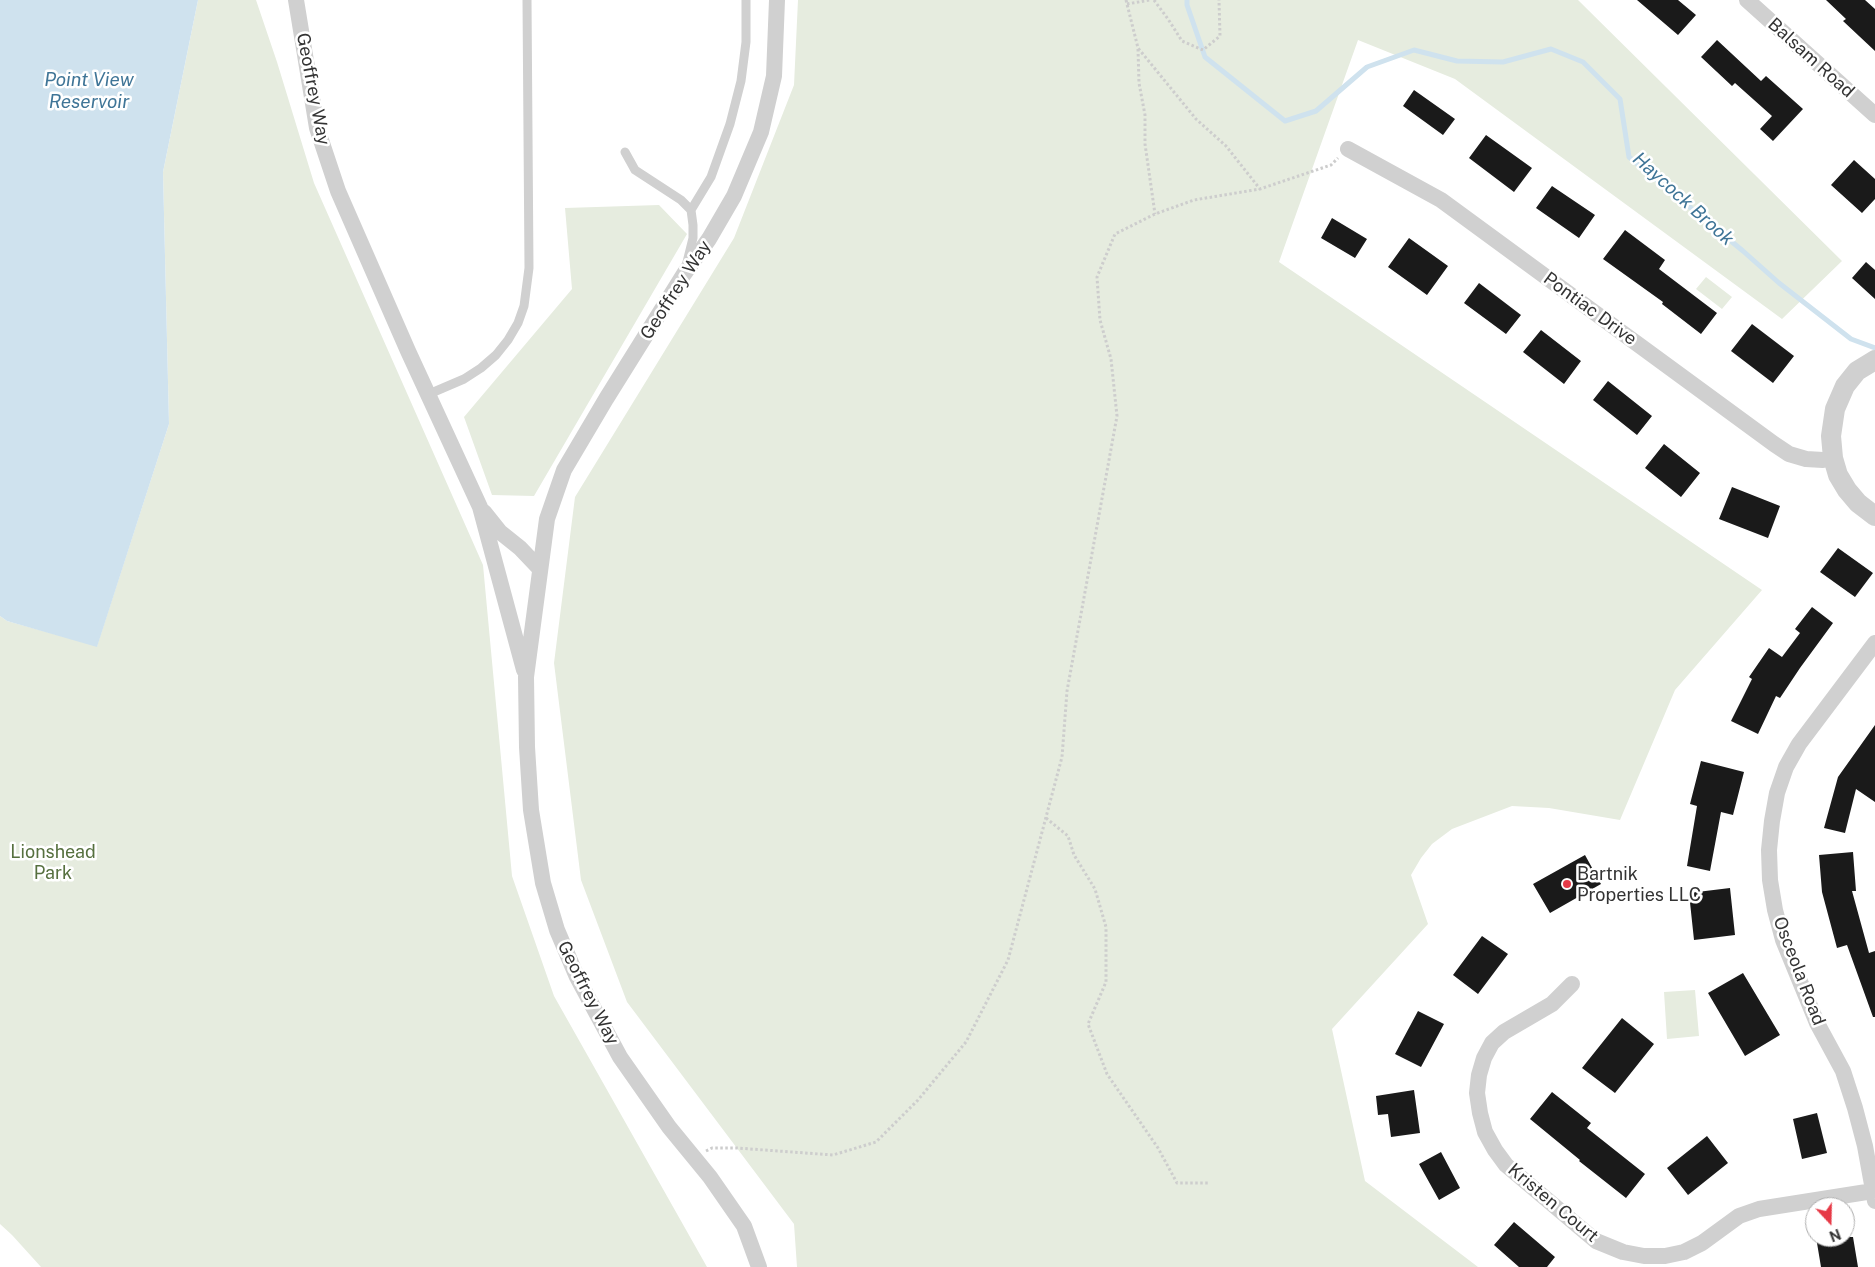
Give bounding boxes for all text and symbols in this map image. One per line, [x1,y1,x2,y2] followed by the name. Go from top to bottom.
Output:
[1763,14,1859,102] street label: Balsam Road
[292,31,334,147] street label: Geoffrey Way
[44,69,134,113] water label: Point View Reservoir
[1628,148,1738,250] water label: Haycock Brook
[636,236,716,344] street label: Geoffrey Way
[1539,268,1641,350] street label: Pontiac Drive
[10,841,96,884] park label: Lionshead Park
[1577,863,1701,906] place label: Bartnik Properties LLC
[1561,878,1573,890] marker: Bartnik Properties LLC
[1768,914,1830,1028] street label: Osceola Road
[553,937,623,1049] street label: Geoffrey Way
[1503,1159,1603,1247] street label: Kristen Court
[1805,1197,1855,1247] north arrow
[1827,1226,1843,1244] text: N

